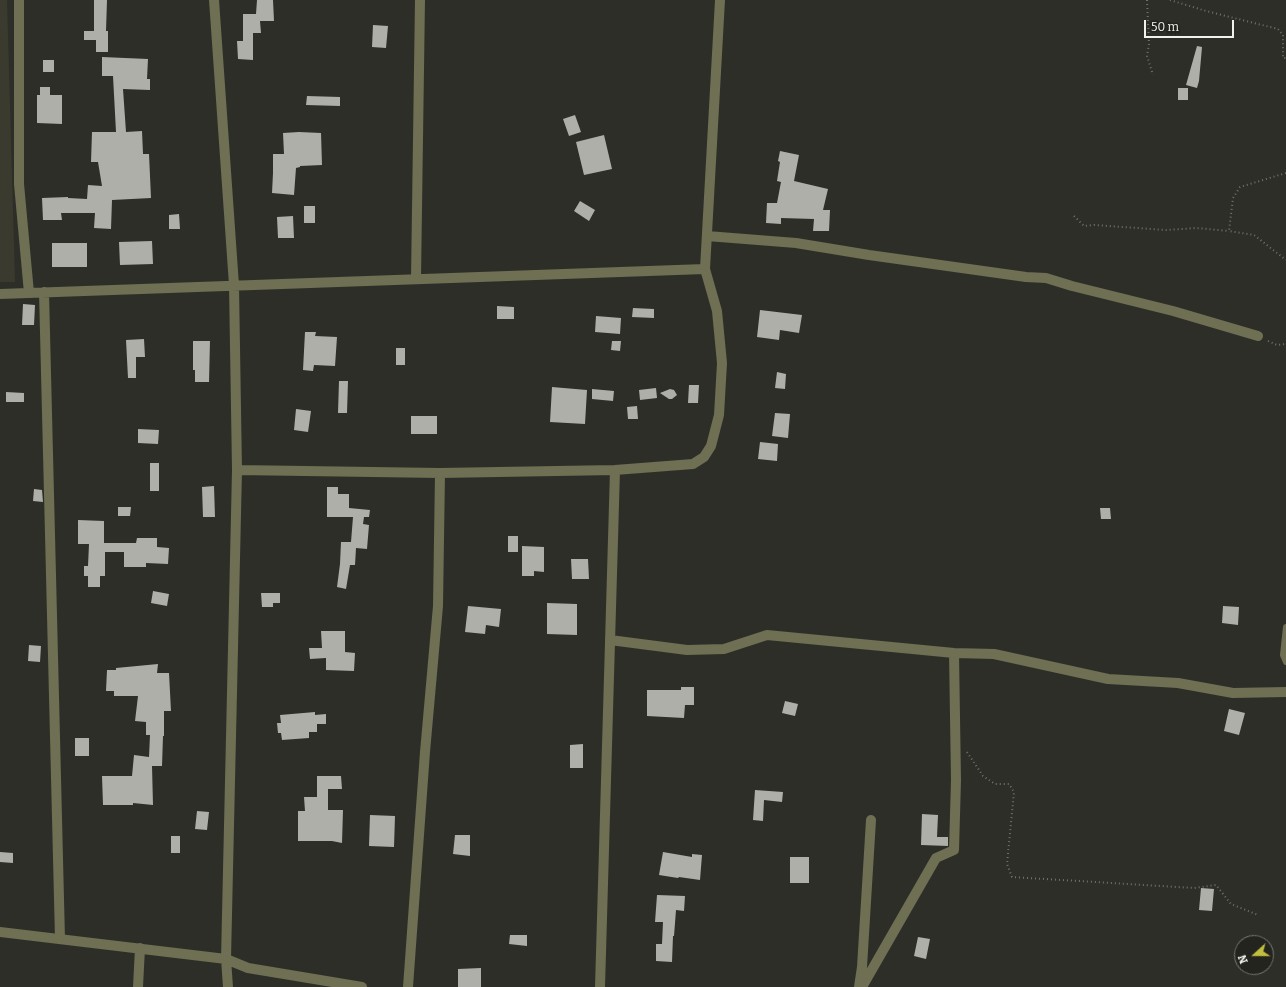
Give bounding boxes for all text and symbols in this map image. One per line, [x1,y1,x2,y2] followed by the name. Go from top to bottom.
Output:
[1146,12,1236,38] scale bar
[1151,20,1179,34] text: 50 m
[1234,935,1274,975] north arrow
[1236,953,1251,965] text: N

